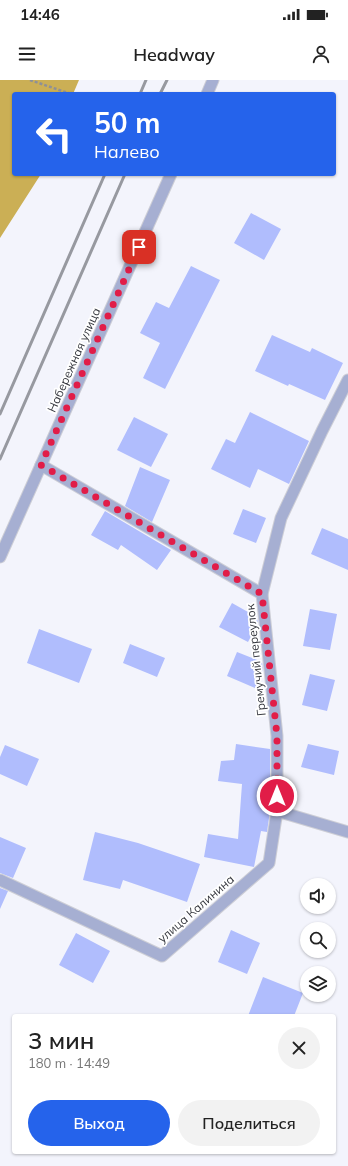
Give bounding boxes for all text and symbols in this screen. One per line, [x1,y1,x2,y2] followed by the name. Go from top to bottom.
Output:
[20,5,60,24] text: 14:46
[16,43,38,65] icon: menu
[133,43,215,66] text: Headway
[310,43,332,65] icon: person
[94,105,160,140] text: 50 m
[28,108,80,160] icon: left
[94,140,160,163] text: Налево
[122,230,156,264] pin
[128,236,150,258] icon: arrive
[44,305,103,414] street label: Набережная улица
[242,603,269,717] street label: Гремучий переулок
[256,775,298,817] position arrow
[154,871,237,946] street label: улица Калинина
[300,878,336,1002] map controls
[300,878,336,914] button: sound
[300,922,336,958] button: search
[300,966,336,1002] button: layers
[28,1025,94,1055] text: 3 мин
[278,1027,320,1069] button: close
[28,1055,110,1071] text: 180 m · 14:49
[28,1100,170,1146] button: Выход
[178,1100,320,1146] button: Поделиться

